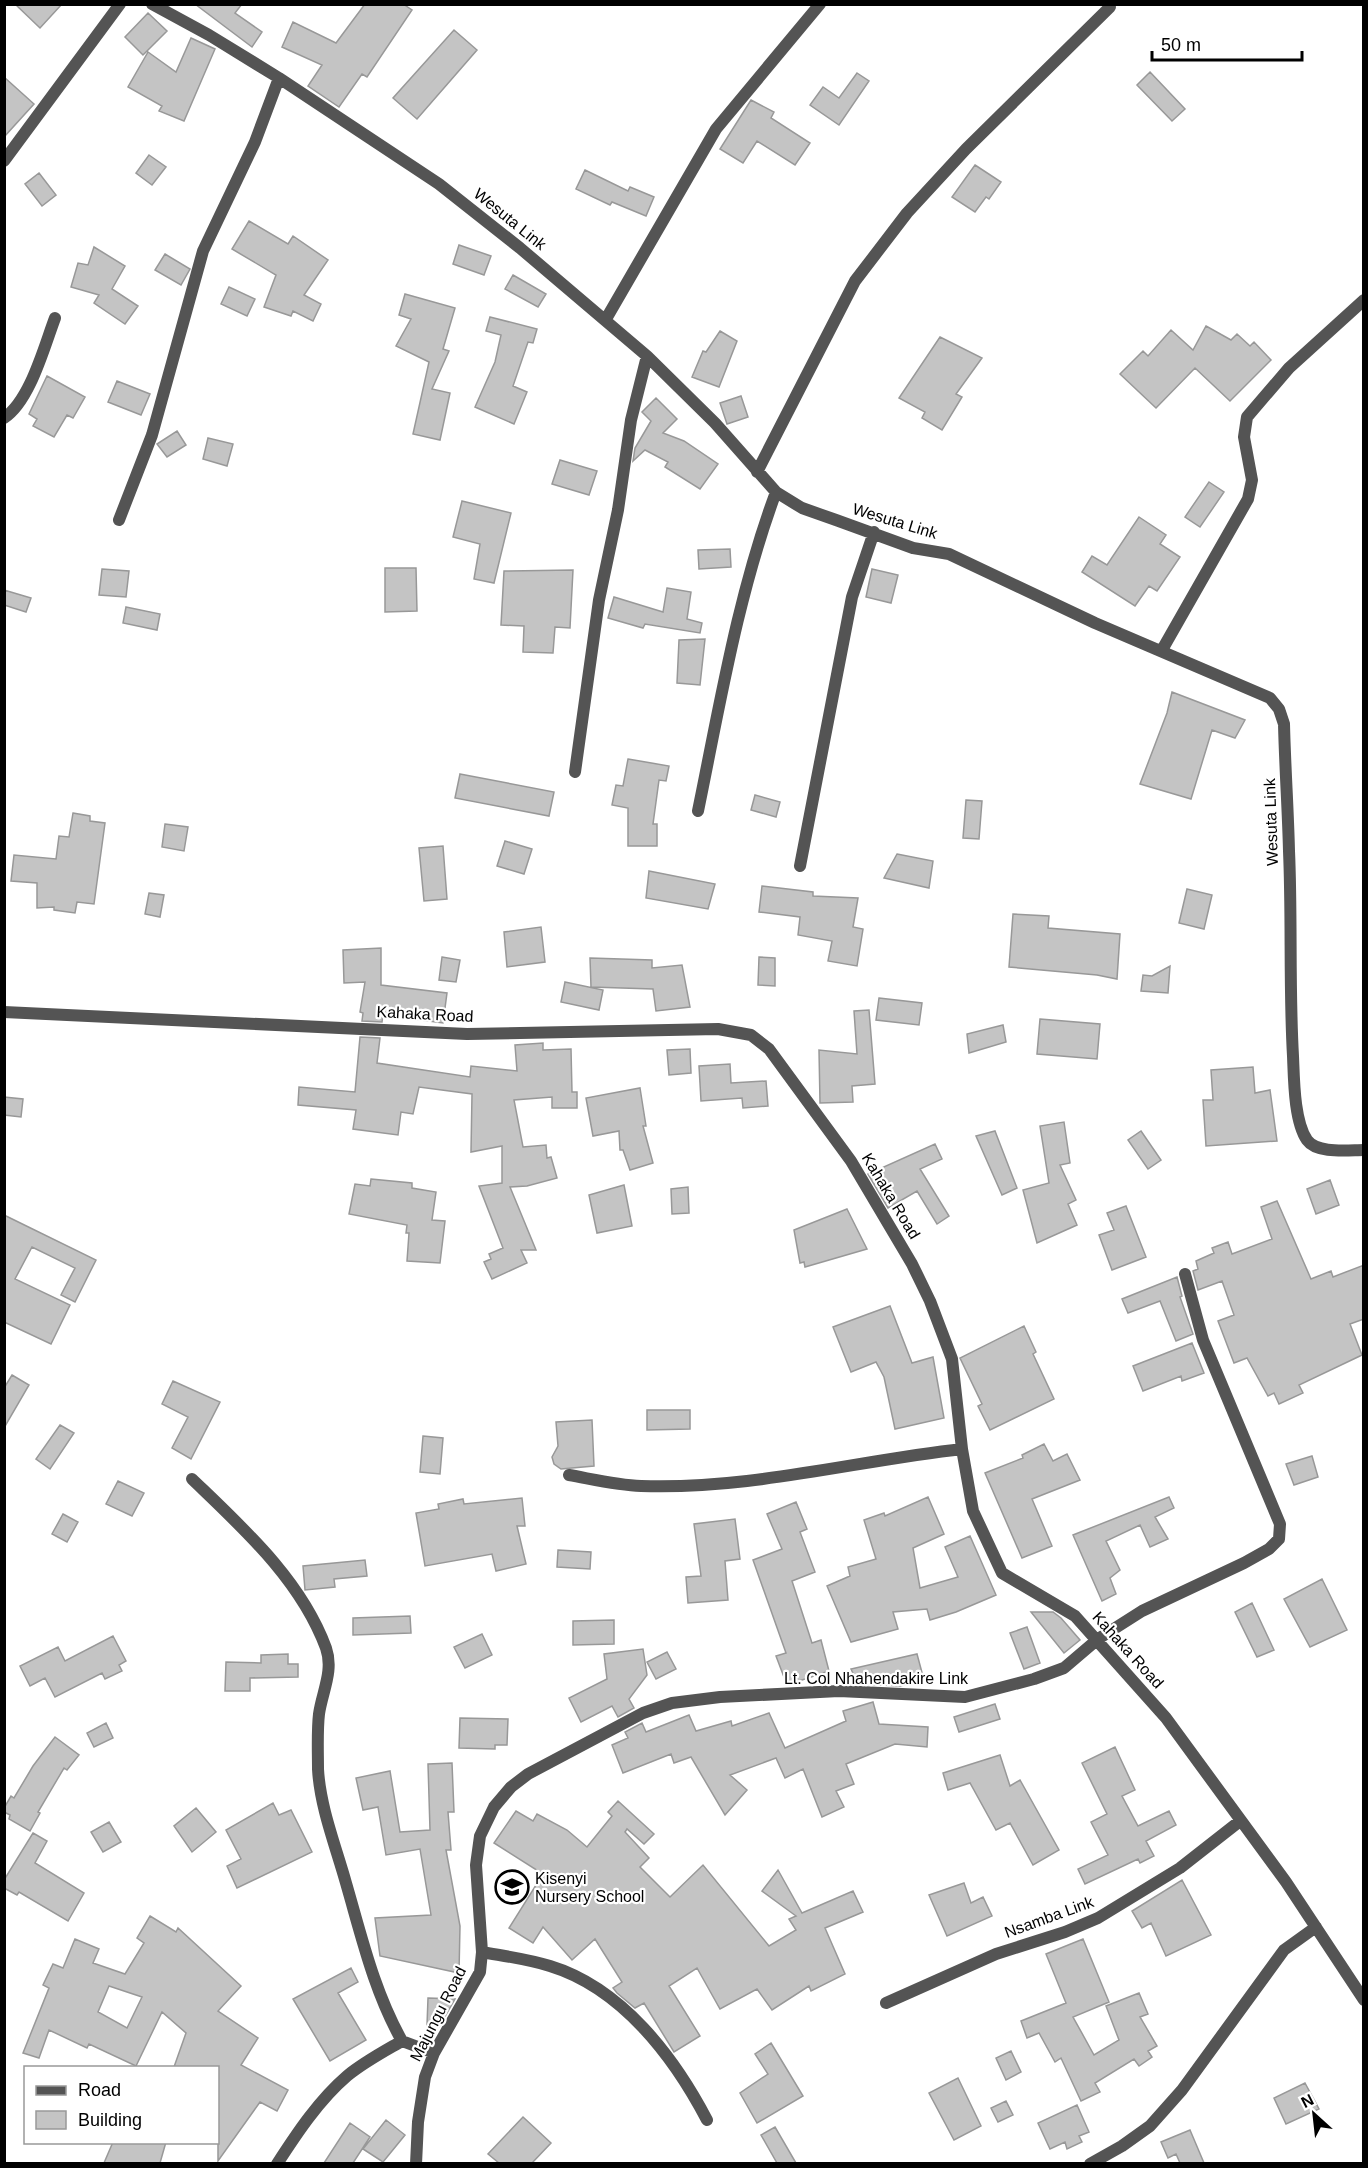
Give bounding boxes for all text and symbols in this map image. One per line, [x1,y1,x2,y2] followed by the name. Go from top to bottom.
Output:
[1152,24,1302,62] scale bar
[1161,35,1201,55] text: 50 m
[471,185,550,254] street label: Wesuta Link
[851,500,940,542] street label: Wesuta Link
[1261,777,1281,866] street label: Wesuta Link
[376,1003,474,1025] street label: Kahaka Road
[859,1150,923,1242] street label: Kahaka Road
[1089,1608,1167,1692] street label: Kahaka Road
[784,1670,969,1687] street label: Lt. Col Nhahendakire Link
[494,1869,530,1905] school or university icon: Kisenyi Nursery School
[535,1870,644,1905] place label: Kisenyi Nursery School
[1002,1893,1097,1941] street label: Nsamba Link
[407,1964,469,2064] street label: Majungu Road
[24,2066,219,2144] legend
[78,2080,121,2100] text: Road
[1284,2084,1344,2144] north arrow
[1298,2091,1316,2111] text: N
[78,2110,142,2130] text: Building

